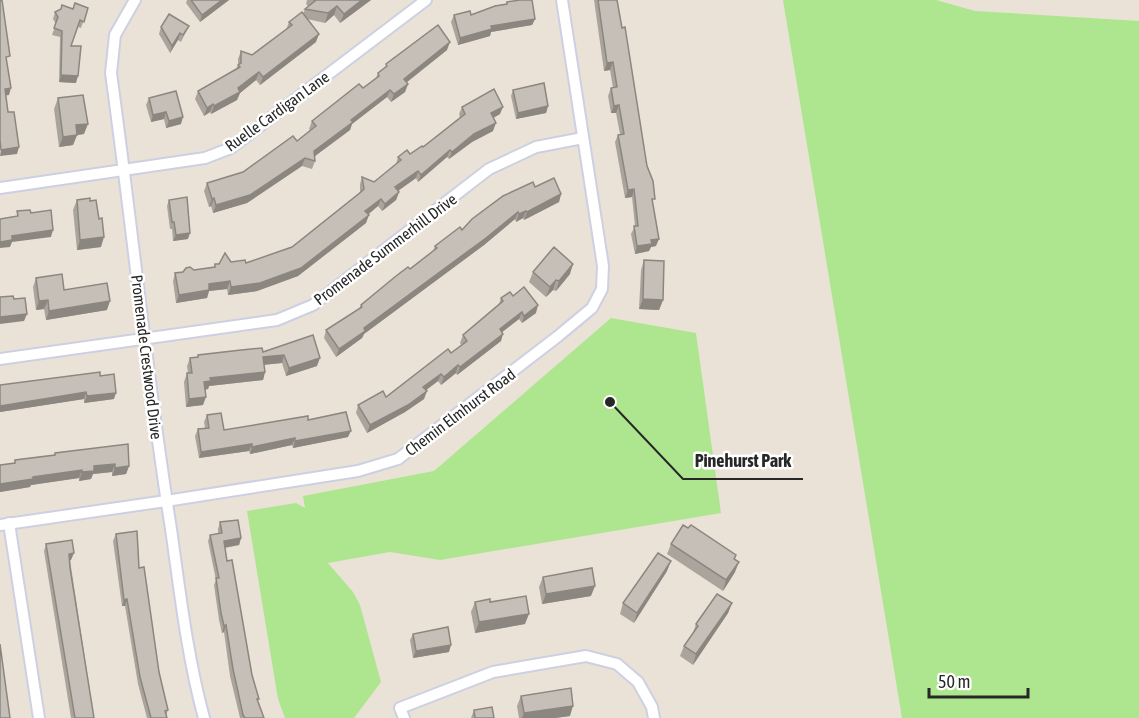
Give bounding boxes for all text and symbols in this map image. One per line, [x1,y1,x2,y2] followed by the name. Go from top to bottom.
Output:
[222,67,333,156] street label: Ruelle Cardigan Lane
[310,190,460,308] street label: Promenade Summerhill Drive
[128,274,166,440] street label: Promenade Crestwood Drive
[401,365,519,459] street label: Chemin Elmhurst Road
[683,443,803,479] callout: Pinehurst Park
[695,450,792,471] text: Pinehurst Park
[929,661,1028,699] scale bar
[938,671,970,692] text: 50 m

